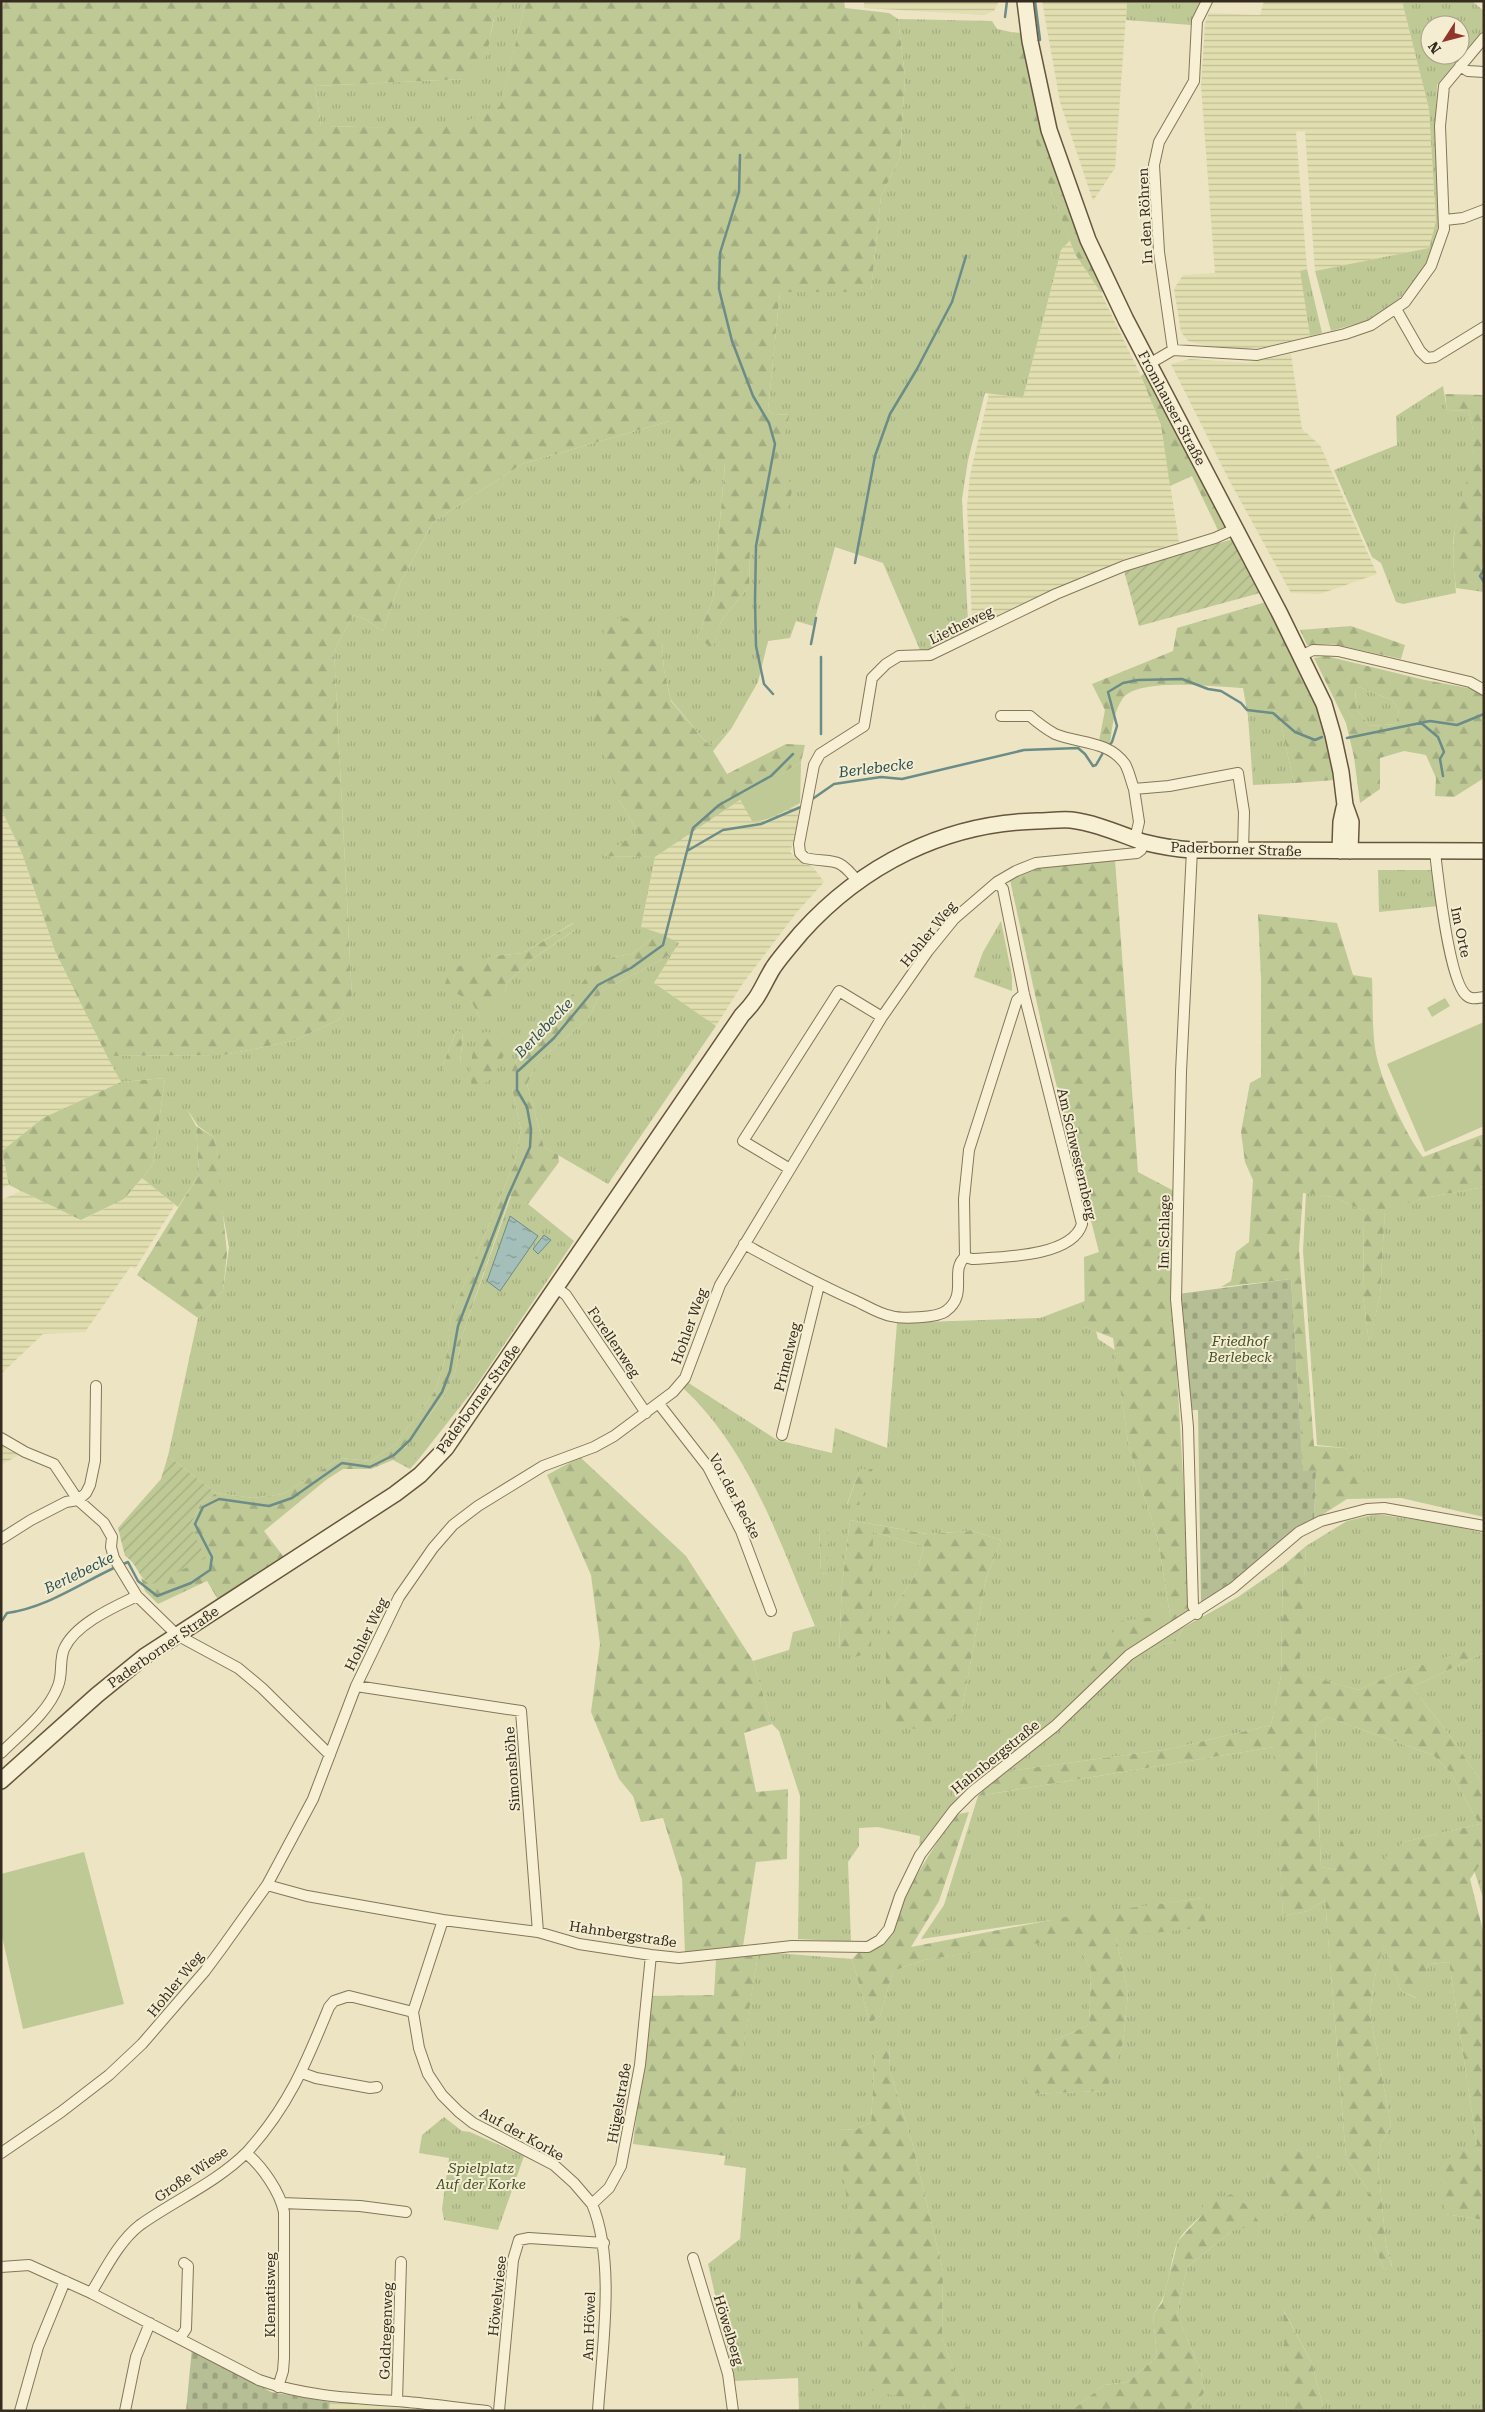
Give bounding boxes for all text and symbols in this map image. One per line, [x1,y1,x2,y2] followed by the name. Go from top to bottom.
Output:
[1420,15,1470,65] north arrow
[1425,38,1444,57] text: N
[1134,167,1156,265] street label: In den Röhren
[1135,348,1209,468] street label: Fromhauser Straße
[926,603,996,647] street label: Lietheweg
[836,754,915,782] water label: Berlebecke
[1170,839,1302,859] street label: Paderborner Straße
[897,898,959,970] street label: Hohler Weg
[1448,905,1474,959] street label: Im Orte
[511,994,577,1062] water label: Berlebecke
[1054,1086,1100,1222] street label: Am Schwesternberg
[1155,1194,1173,1269] street label: Im Schlage
[668,1286,710,1366] street label: Hohler Weg
[585,1304,643,1380] street label: Forellenweg
[771,1321,803,1393] street label: Primelweg
[1207,1333,1272,1365] park label: Friedhof Berlebeck
[433,1341,523,1457] street label: Paderborner Straße
[706,1451,764,1542] street label: Vor der Recke
[40,1548,117,1598] water label: Berlebecke
[341,1595,391,1673] street label: Hohler Weg
[105,1603,222,1691] street label: Paderborner Straße
[948,1716,1042,1797] street label: Hahnbergstraße
[501,1726,523,1812] street label: Simonshöhe
[568,1918,678,1950] street label: Hahnbergstraße
[144,1948,206,2020] street label: Hohler Weg
[604,2061,634,2144] street label: Hügelstraße
[477,2104,567,2164] street label: Auf der Korke
[151,2143,231,2205] street label: Große Wiese
[435,2160,526,2192] park label: Spielplatz Auf der Korke
[262,2252,278,2338] street label: Klematisweg
[485,2255,509,2337] street label: Höwelwiese
[376,2282,396,2380] street label: Goldregenweg
[580,2291,598,2361] street label: Am Höwel
[711,2293,747,2367] street label: Höwelberg

